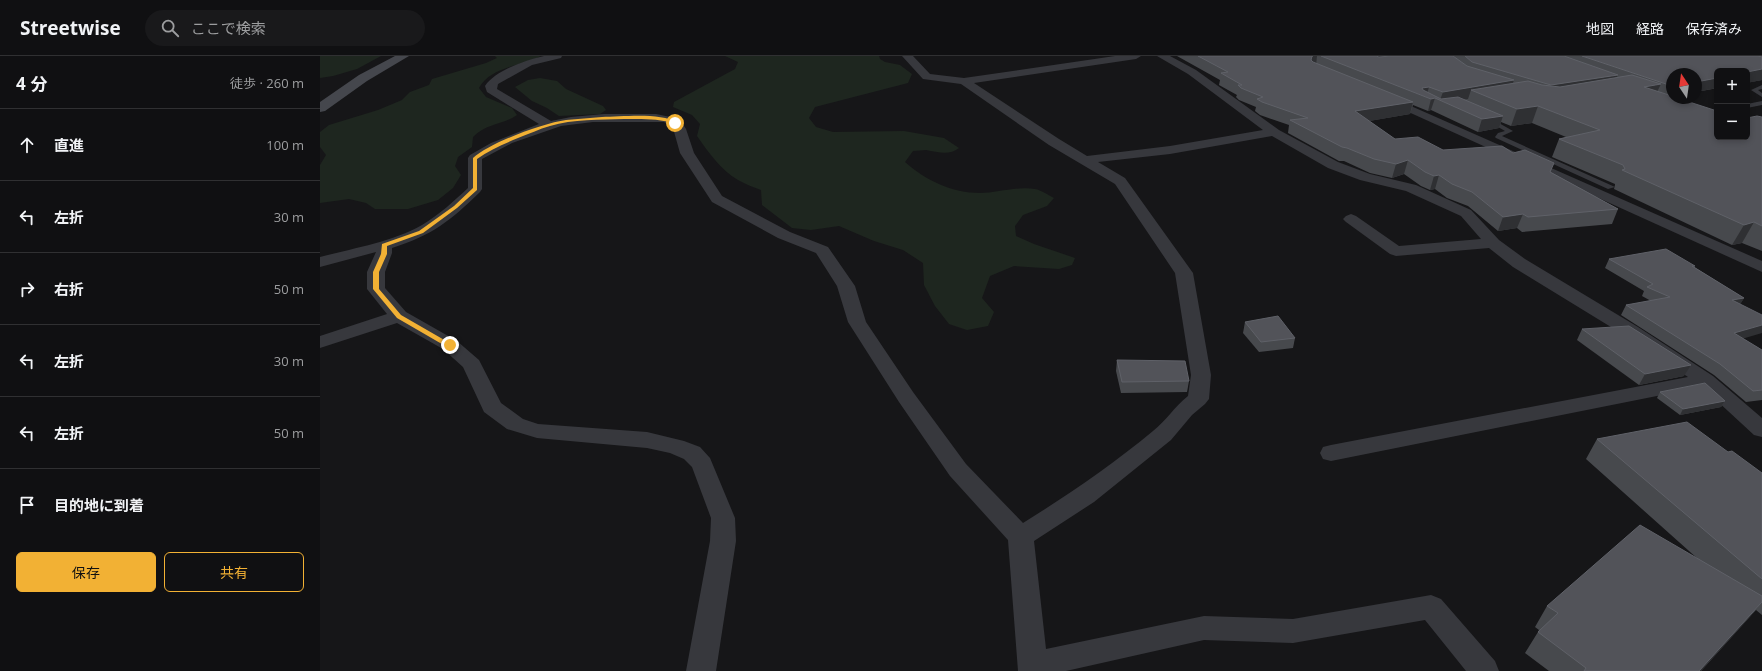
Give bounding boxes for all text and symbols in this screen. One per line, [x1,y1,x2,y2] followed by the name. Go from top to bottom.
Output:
[145,10,425,46] search box
[20,15,121,41] text: Streetwise
[159,17,181,39] icon: search
[191,18,266,38] text: ここで検索
[1586,19,1614,38] text: 地図
[1636,19,1664,38] text: 経路
[1686,19,1742,38] text: 保存済み
[1666,68,1702,104] north arrow
[1714,68,1750,140] map controls
[1714,68,1750,104] button: +
[16,72,47,95] text: 4 分
[230,74,304,92] text: 徒歩 · 260 m
[1714,104,1750,140] button: −
[666,114,684,132] route start
[16,134,38,156] icon: ahead
[54,135,84,155] text: 直進
[266,136,304,154] text: 100 m
[16,206,38,228] icon: left
[54,207,84,227] text: 左折
[274,208,304,226] text: 30 m
[16,278,38,300] icon: right
[54,279,84,299] text: 右折
[274,280,304,298] text: 50 m
[441,336,459,354] route end
[16,350,38,372] icon: left
[54,351,84,371] text: 左折
[274,352,304,370] text: 30 m
[16,422,38,444] icon: left
[54,423,84,443] text: 左折
[274,424,304,442] text: 50 m
[16,494,38,516] icon: arrive
[54,495,144,515] text: 目的地に到着
[16,552,156,592] button: 保存
[164,552,304,592] button: 共有

